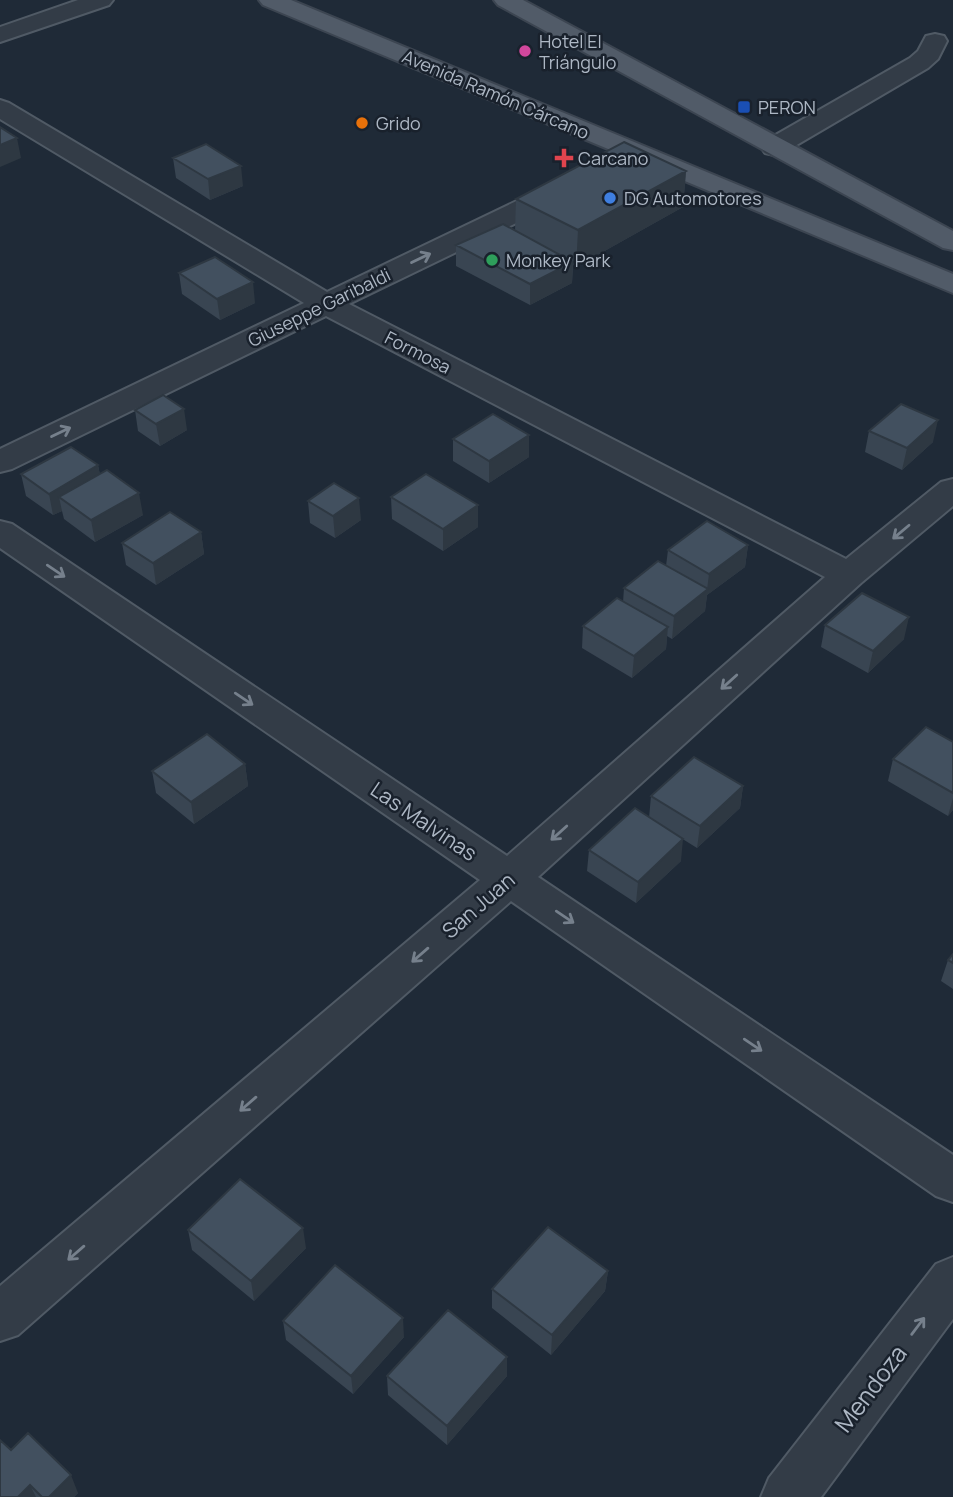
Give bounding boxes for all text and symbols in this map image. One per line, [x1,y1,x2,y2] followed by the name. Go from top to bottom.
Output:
[539,29,616,74] place label: Hotel El Triángulo
[517,43,533,59] marker: Hotel El Triángulo
[399,44,593,144] street label: Avenida Ramón Cárcano
[758,95,816,119] place label: PERON
[736,99,752,115] marker: PERON
[376,111,421,135] place label: Grido
[354,115,370,131] marker: Grido
[578,146,648,170] place label: Carcano
[556,150,572,166] marker: Carcano
[624,186,762,210] place label: DG Automotores
[602,190,618,206] marker: DG Automotores
[506,248,612,272] place label: Monkey Park
[410,251,431,265] one-way arrow
[484,252,500,268] marker: Monkey Park
[244,262,394,352] street label: Giuseppe Garibaldi
[381,325,455,379] street label: Formosa
[50,425,71,438] one-way arrow
[892,525,910,540] one-way arrow
[46,564,66,578] one-way arrow
[720,674,738,690] one-way arrow
[234,692,254,706] one-way arrow
[365,775,483,867] street label: Las Malvinas
[551,825,568,842] one-way arrow
[436,866,520,944] street label: San Juan
[555,910,574,924] one-way arrow
[411,947,429,963] one-way arrow
[743,1038,762,1052] one-way arrow
[239,1096,257,1112] one-way arrow
[67,1245,85,1261] one-way arrow
[911,1317,926,1335] one-way arrow
[826,1338,914,1438] street label: Mendoza

